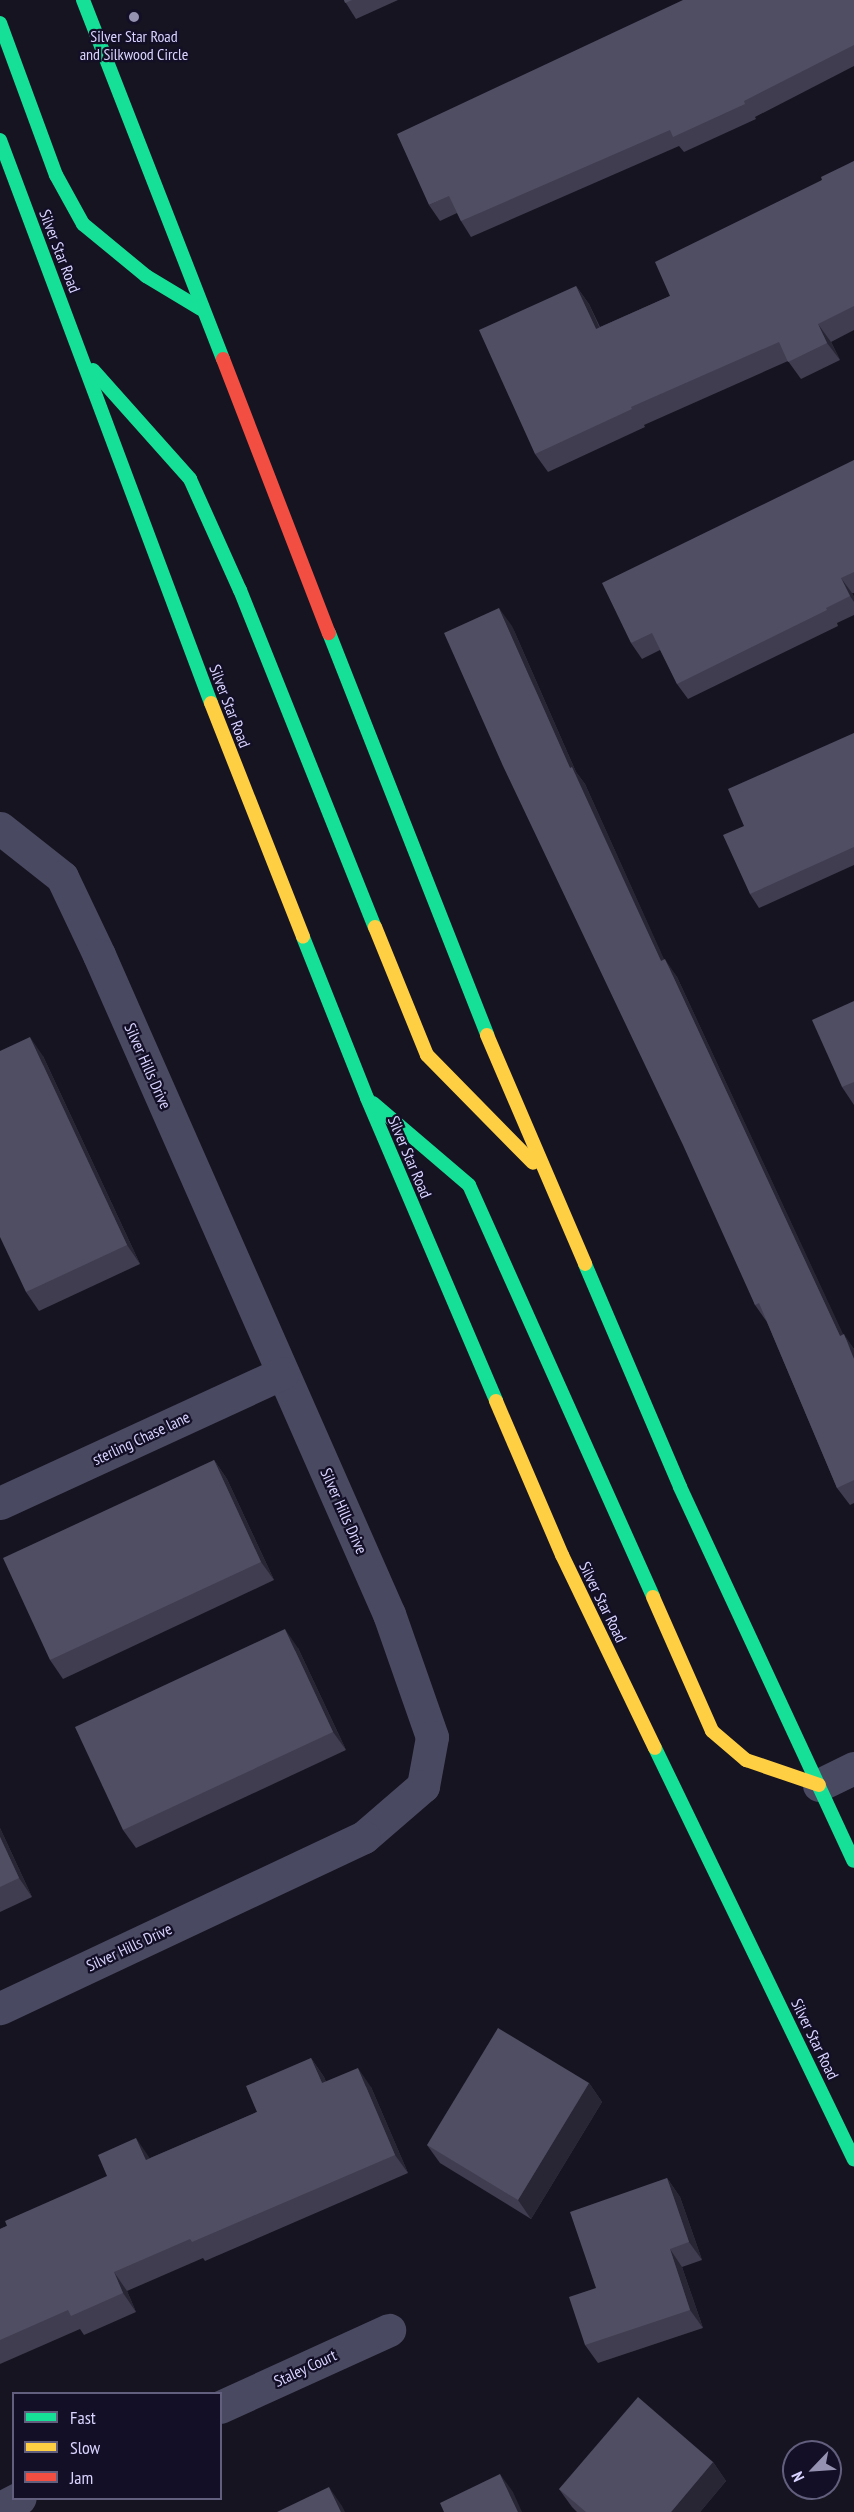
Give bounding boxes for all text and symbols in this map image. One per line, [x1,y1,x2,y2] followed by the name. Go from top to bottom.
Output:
[127,10,141,24] marker: Silver Star Road and Silkwood Circle
[80,26,188,64] place label: Silver Star Road and Silkwood Circle
[35,207,85,295] street label: Silver Star Road
[205,662,255,750] street label: Silver Star Road
[121,1020,175,1112] street label: Silver Hills Drive
[384,1113,436,1201] street label: Silver Star Road
[89,1407,193,1469] street label: sterling Chase lane
[317,1465,371,1557] street label: Silver Hills Drive
[575,1559,631,1645] street label: Silver Star Road
[83,1919,175,1975] street label: Silver Hills Drive
[787,1996,843,2082] street label: Silver Star Road
[271,2345,339,2391] street label: Staley Court
[12,2392,222,2500] legend
[70,2406,96,2429] text: Fast
[70,2436,100,2459] text: Slow
[782,2440,842,2500] north arrow
[70,2466,93,2489] text: Jam
[787,2469,808,2485] text: N

